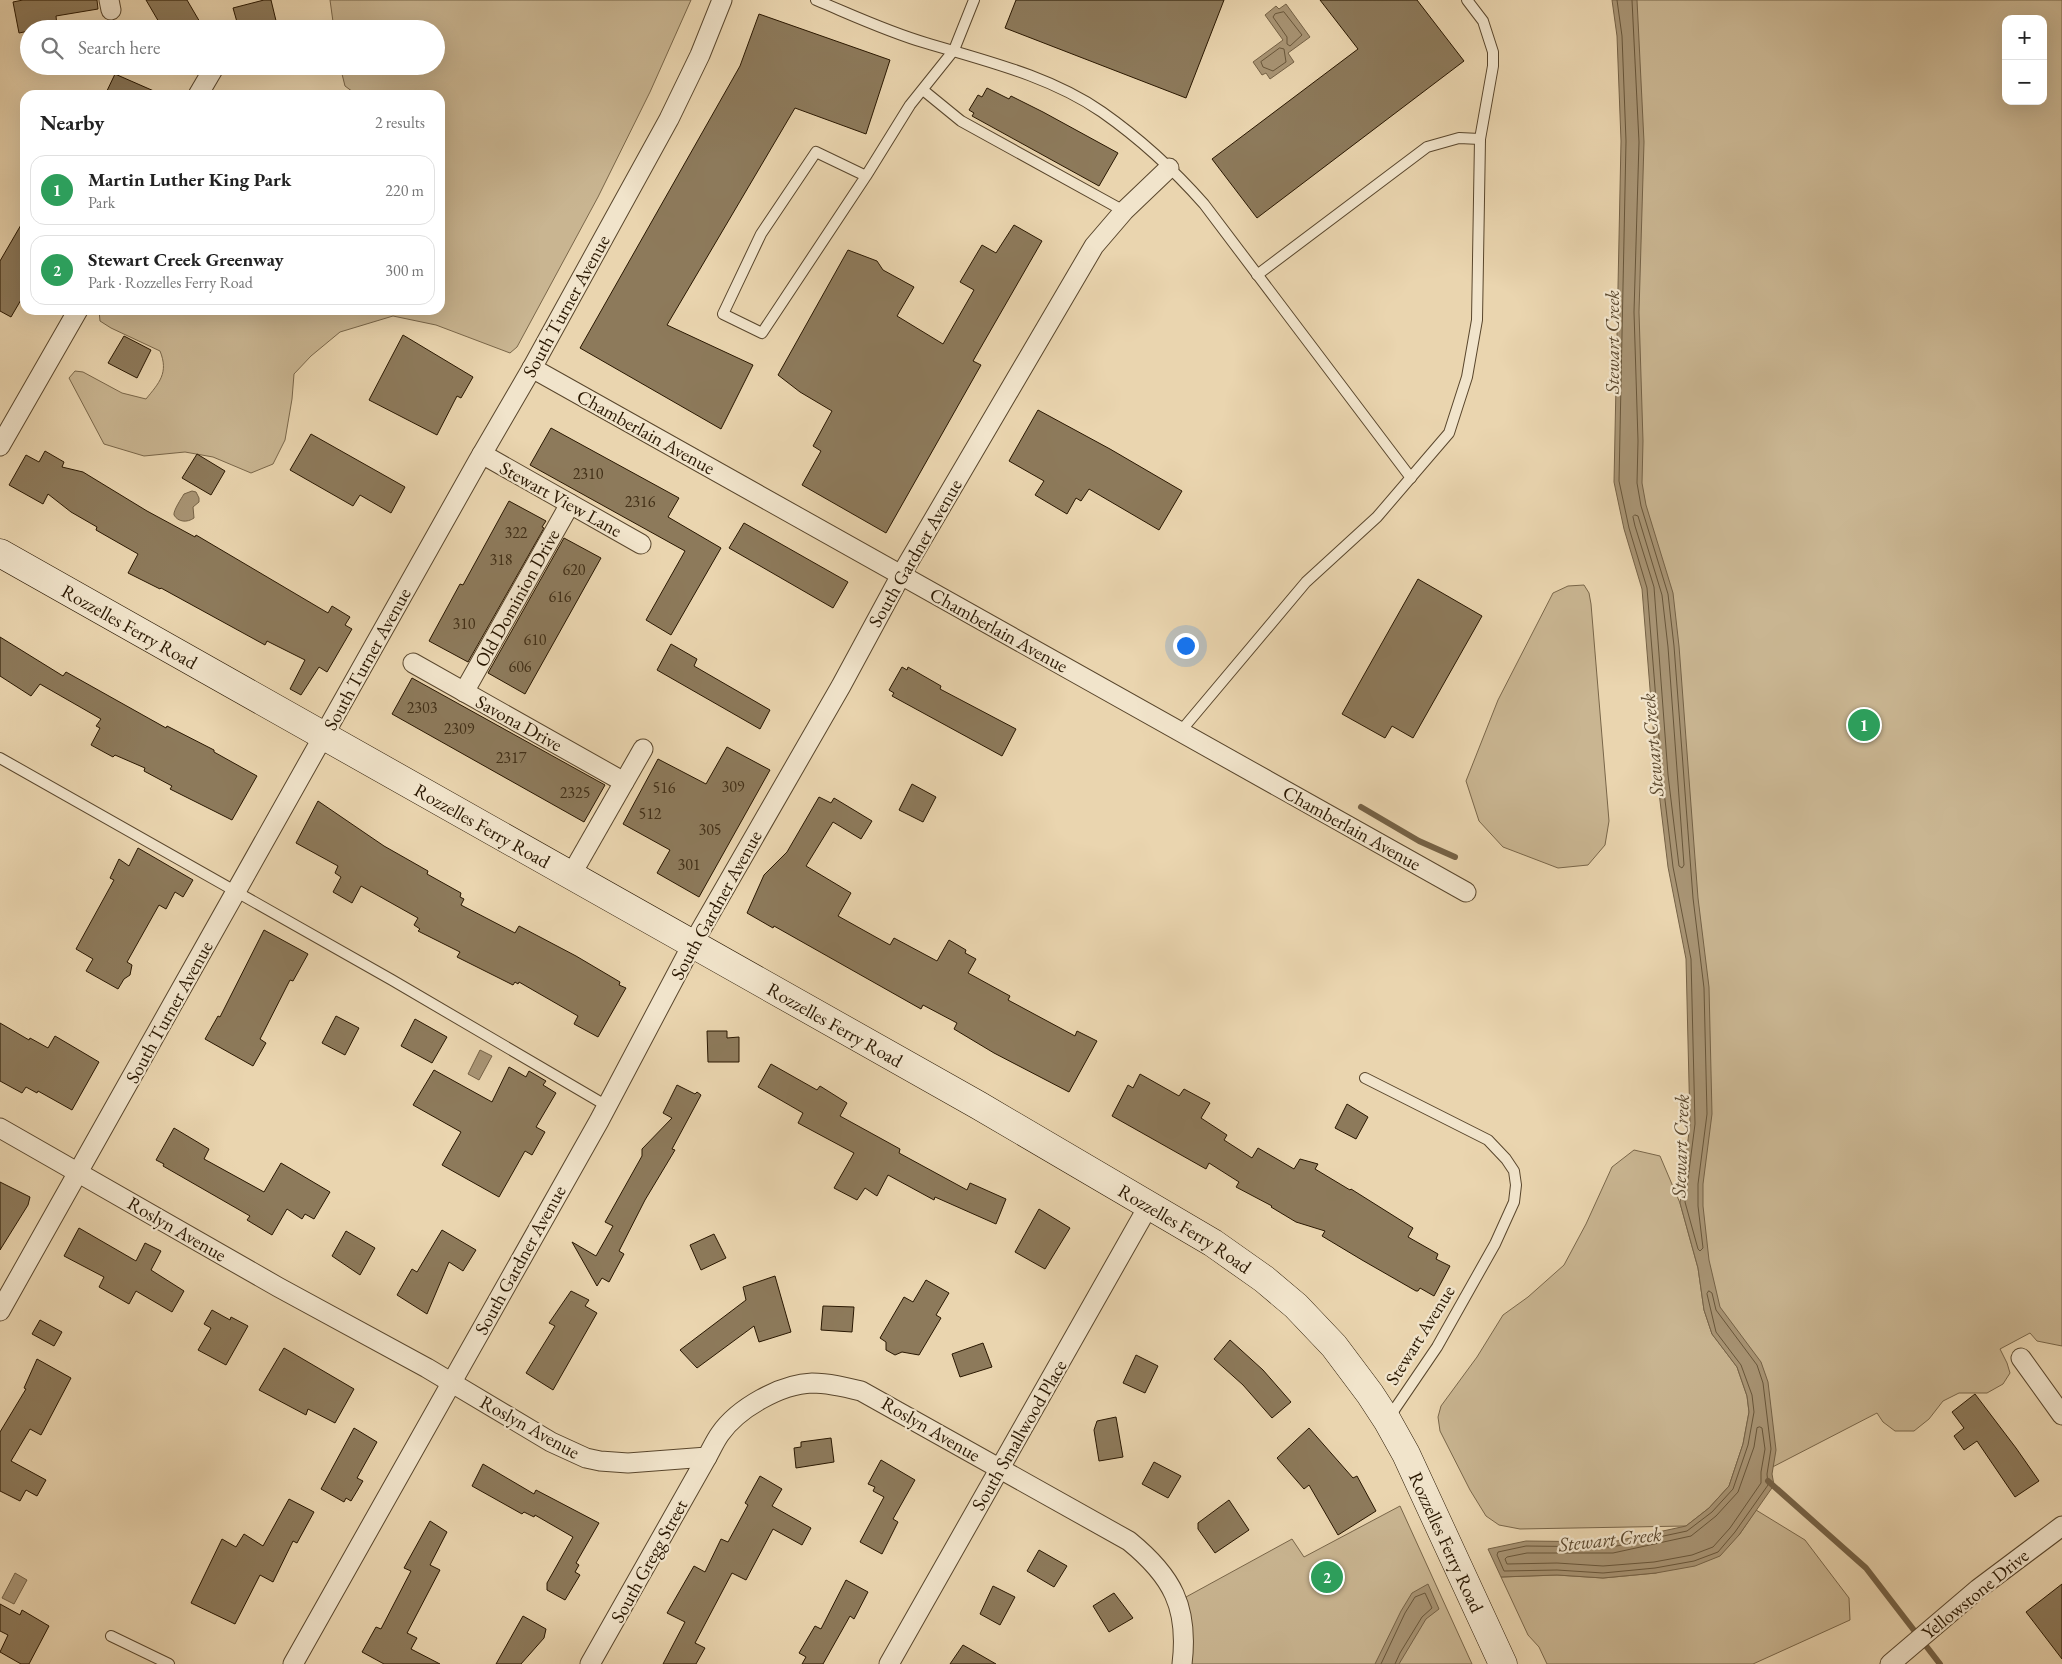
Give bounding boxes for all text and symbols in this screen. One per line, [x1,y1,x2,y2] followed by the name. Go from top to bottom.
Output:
[2002,15,2047,105] map controls
[2002,15,2047,60] button: +
[20,20,445,75] search box
[38,34,66,62] icon: search
[78,35,160,60] text: Search here
[2002,60,2047,105] button: −
[40,109,104,136] text: Nearby
[375,112,425,133] text: 2 results
[88,167,291,192] text: Martin Luther King Park
[53,180,61,201] text: 1
[385,180,424,201] text: 220 m
[88,192,115,213] text: Park
[517,230,615,382] street label: South Turner Avenue
[88,247,284,272] text: Stewart Creek Greenway
[53,260,61,281] text: 2
[385,260,424,281] text: 300 m
[88,272,253,293] text: Park · Rozzelles Ferry Road
[1599,290,1625,395] water label: Stewart Creek
[572,384,720,480] street label: Chamberlain Avenue
[495,455,627,543] street label: Stewart View Lane
[573,463,604,484] house number: 2310
[862,474,968,632] street label: South Gardner Avenue
[625,491,656,512] house number: 2316
[504,522,528,543] house number: 322
[469,525,565,671] street label: Old Dominion Drive
[489,549,513,570] house number: 318
[562,559,586,580] house number: 620
[57,578,203,675] street label: Rozzelles Ferry Road
[925,582,1073,678] street label: Chamberlain Avenue
[318,583,416,735] street label: South Turner Avenue
[548,586,572,607] house number: 616
[452,613,476,634] house number: 310
[523,629,547,650] house number: 610
[1173,633,1199,659] your location
[508,656,532,677] house number: 606
[471,689,567,757] street label: Savona Drive
[1635,692,1670,799] water label: Stewart Creek
[407,697,438,718] house number: 2303
[1848,706,1880,744] pin: 1
[444,718,475,739] house number: 2309
[496,747,527,768] house number: 2317
[721,776,745,797] house number: 309
[410,777,555,874] street label: Rozzelles Ferry Road
[652,777,676,798] house number: 516
[1278,780,1426,876] street label: Chamberlain Avenue
[560,782,590,803] house number: 2325
[638,803,662,824] house number: 512
[698,819,722,840] house number: 305
[665,826,767,984] street label: South Gardner Avenue
[677,854,701,875] house number: 301
[120,936,218,1088] street label: South Turner Avenue
[763,976,908,1073] street label: Rozzelles Ferry Road
[1665,1094,1695,1199] water label: Stewart Creek
[1114,1178,1257,1279] street label: Rozzelles Ferry Road
[469,1181,571,1339] street label: South Gardner Avenue
[123,1191,231,1267] street label: Roslyn Avenue
[1379,1280,1461,1390] street label: Stewart Avenue
[966,1355,1072,1515] street label: South Smallwood Place
[476,1389,584,1465] street label: Roslyn Avenue
[877,1391,985,1467] street label: Roslyn Avenue
[1403,1468,1490,1617] street label: Rozzelles Ferry Road
[605,1495,693,1627] street label: South Gregg Street
[1556,1521,1663,1557] water label: Stewart Creek
[1916,1543,2034,1645] street label: Yellowstone Drive
[1311,1558,1343,1596] pin: 2

